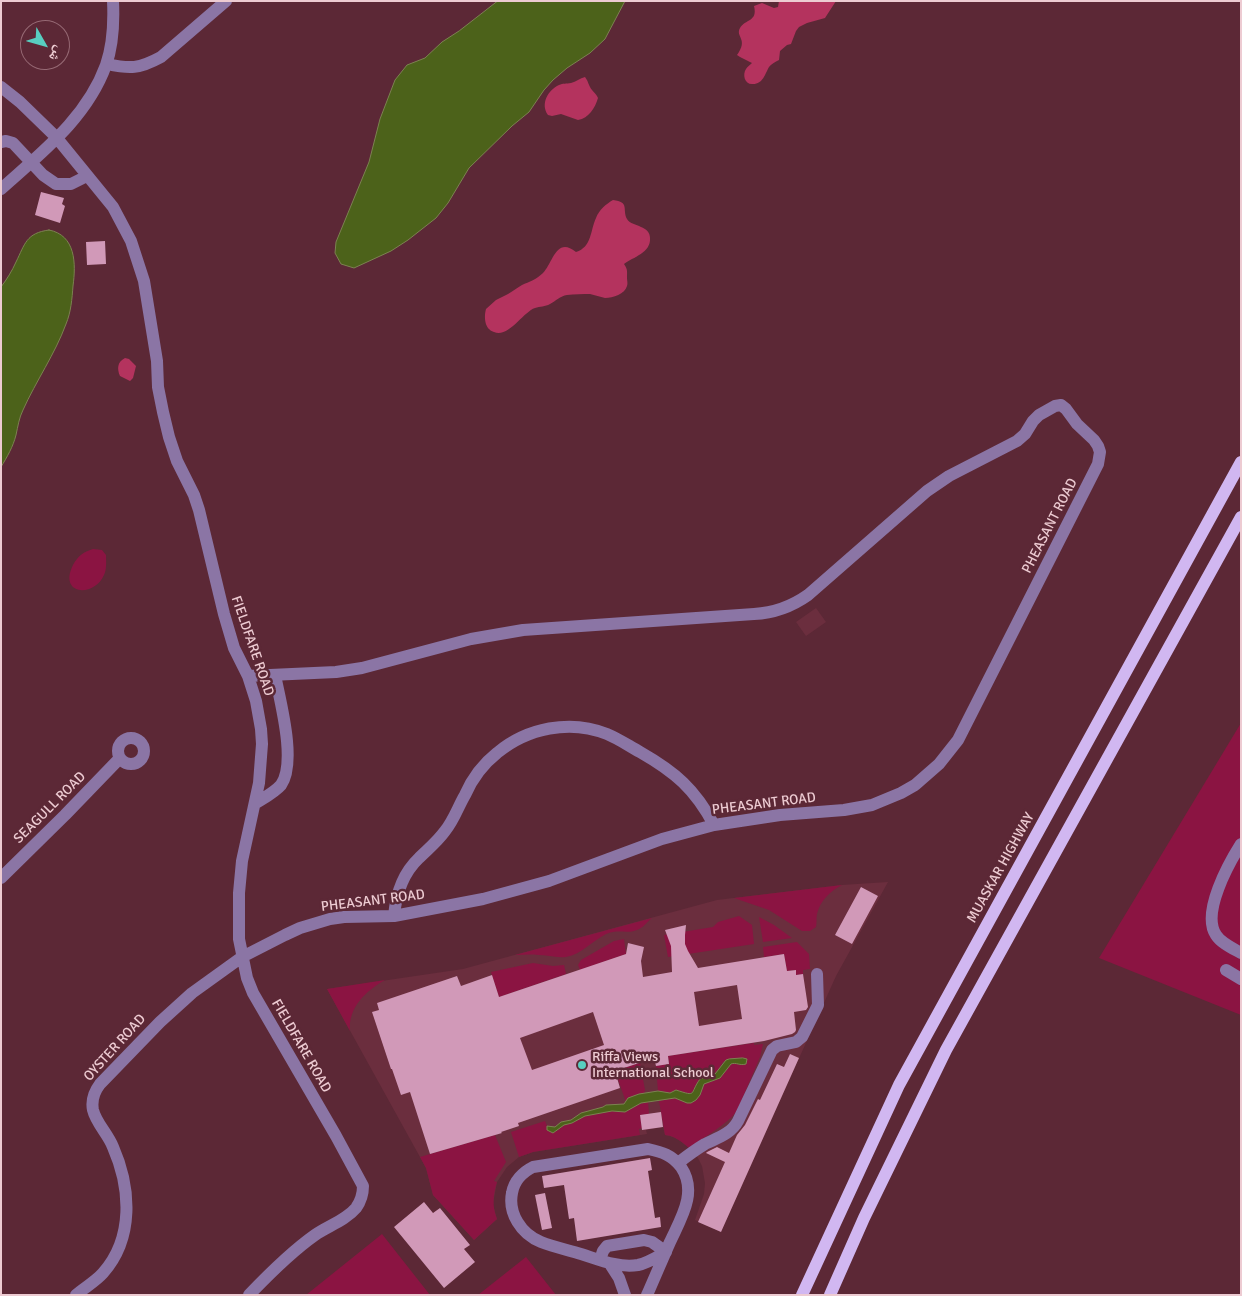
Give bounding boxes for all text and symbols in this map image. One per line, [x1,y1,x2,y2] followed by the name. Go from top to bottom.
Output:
[20,20,70,70] north arrow
[45,43,68,65] text: ش
[1019,476,1081,576] street label: PHEASANT ROAD
[227,594,277,698] street label: FIELDFARE ROAD
[11,769,89,847] street label: SEAGULL ROAD
[711,789,817,819] street label: PHEASANT ROAD
[964,810,1038,926] street label: MUASKAR HIGHWAY
[320,886,426,916] street label: PHEASANT ROAD
[268,996,334,1096] street label: FIELDFARE ROAD
[81,1011,149,1085] street label: OYSTER ROAD
[592,1049,714,1082] place label: Riffa Views International School
[576,1059,588,1071] marker: Riffa Views International School

